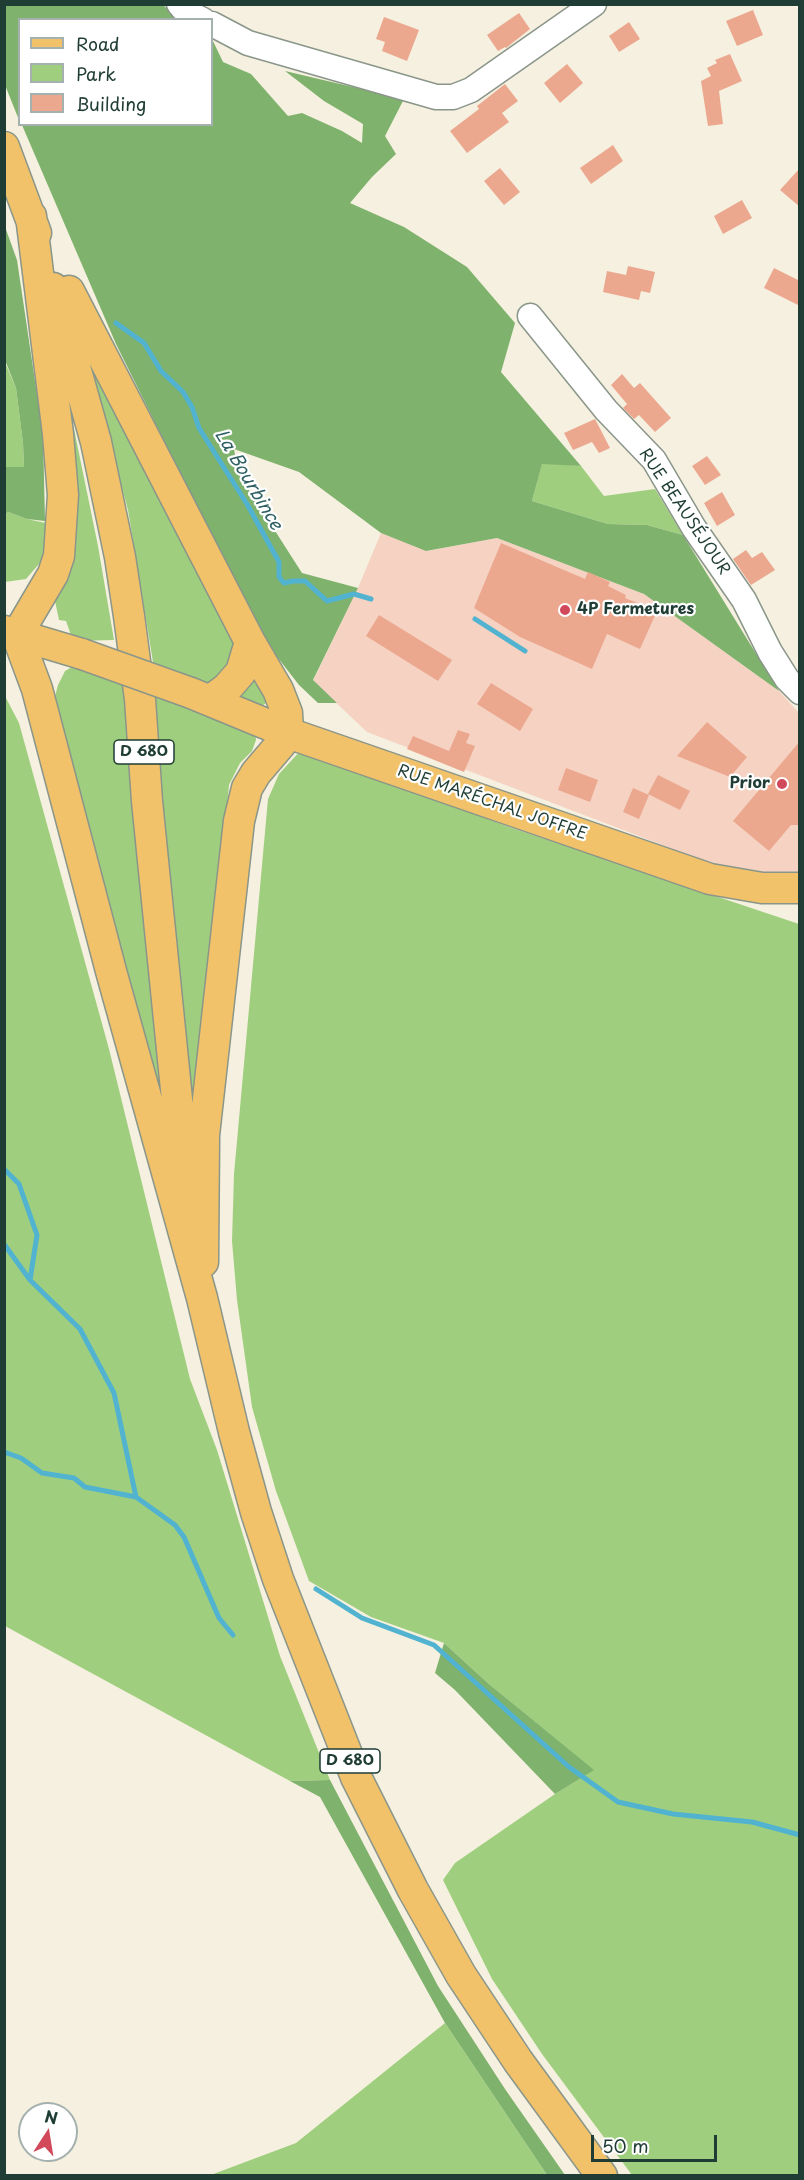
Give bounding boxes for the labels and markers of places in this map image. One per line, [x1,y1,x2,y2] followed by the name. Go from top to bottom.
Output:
[577,600,694,620] place label: 4P Fermetures
[558,603,572,617] marker: 4P Fermetures
[729,774,770,794] place label: Prior
[775,777,789,791] marker: Prior

